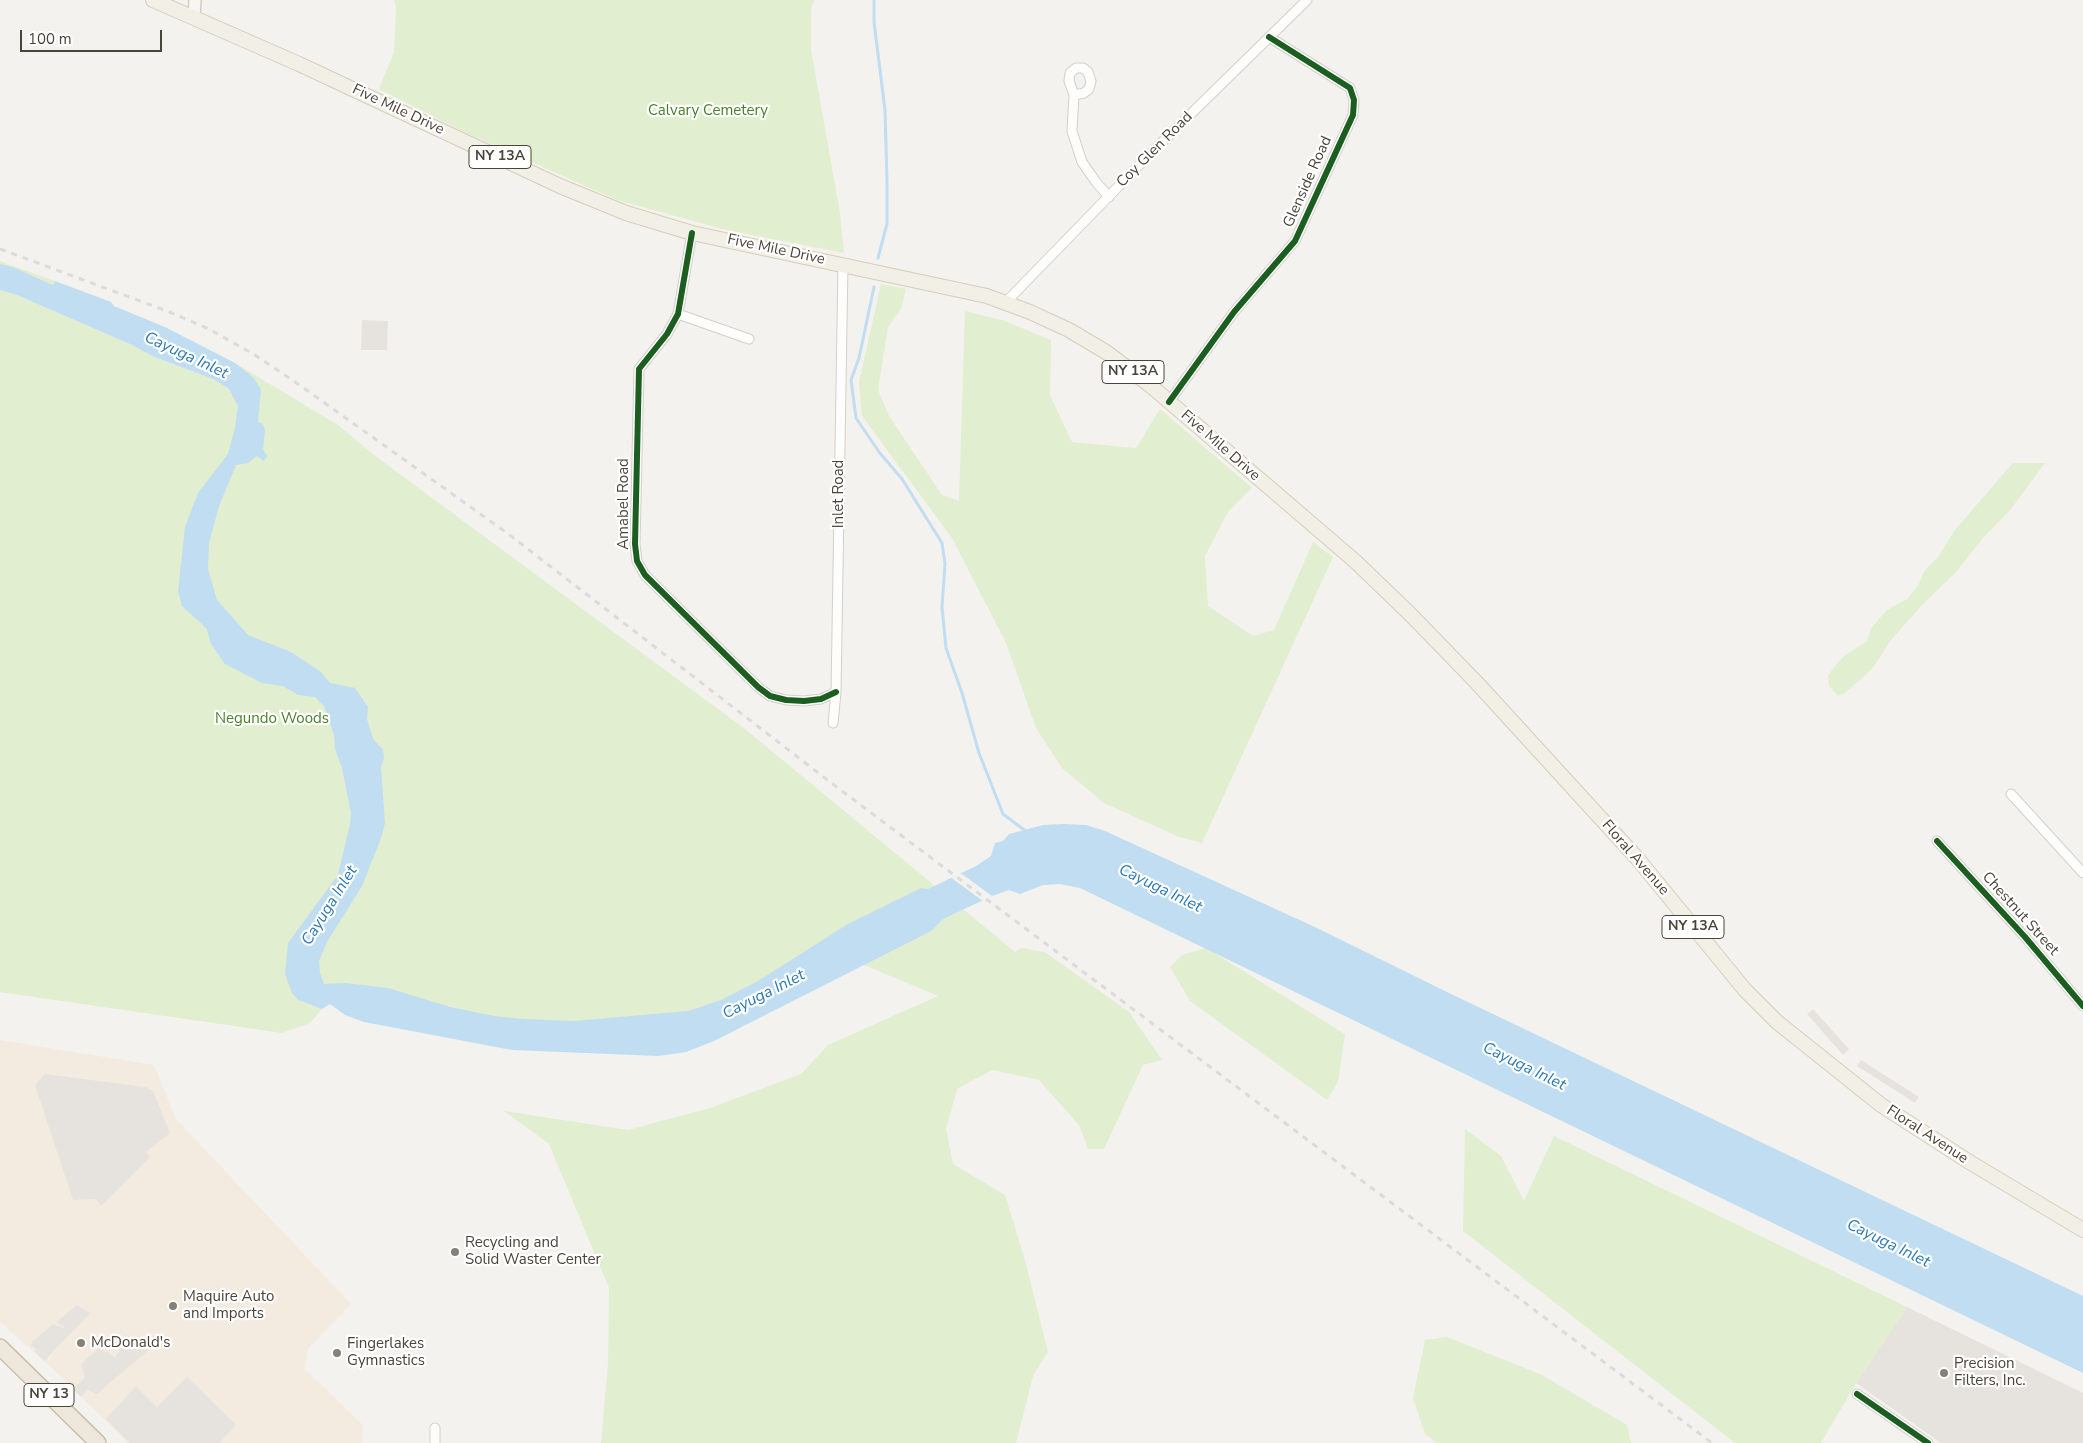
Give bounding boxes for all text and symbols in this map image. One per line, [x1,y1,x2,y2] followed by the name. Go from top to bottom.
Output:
[22,20,165,52] scale bar
[28,29,72,49] text: 100 m
[349,81,447,139] street label: Five Mile Drive
[648,102,768,120] park label: Calvary Cemetery
[1113,108,1197,192] street label: Coy Glen Road
[1280,134,1336,230] street label: Glenside Road
[469,146,531,168] road number: NY 13A
[726,231,826,269] street label: Five Mile Drive
[141,328,231,384] water label: Cayuga Inlet
[1102,361,1164,384] road number: NY 13A
[1177,407,1263,485] street label: Five Mile Drive
[615,458,633,550] street label: Amabel Road
[830,460,848,528] street label: Inlet Road
[215,710,329,728] park label: Negundo Woods
[1598,817,1672,899] street label: Floral Avenue
[1115,861,1205,917] water label: Cayuga Inlet
[298,863,362,949] water label: Cayuga Inlet
[1978,869,2062,959] street label: Chestnut Street
[1662,916,1724,939] road number: NY 13A
[720,966,808,1024] water label: Cayuga Inlet
[1479,1039,1569,1095] water label: Cayuga Inlet
[1883,1102,1971,1168] street label: Floral Avenue
[1843,1216,1933,1272] water label: Cayuga Inlet
[465,1234,601,1269] place label: Recycling and Solid Waster Center
[449,1246,461,1258] marker: Recycling and Solid Waster Center
[183,1288,274,1323] place label: Maquire Auto and Imports
[167,1300,179,1312] marker: Maquire Auto and Imports
[91,1334,170,1352] place label: McDonald's
[347,1335,425,1370] place label: Fingerlakes Gymnastics
[75,1337,87,1349] marker: McDonald's
[331,1347,343,1359] marker: Fingerlakes Gymnastics
[1954,1355,2026,1390] place label: Precision Filters, Inc.
[1938,1367,1950,1379] marker: Precision Filters, Inc.
[24,1384,74,1406] road number: NY 13

